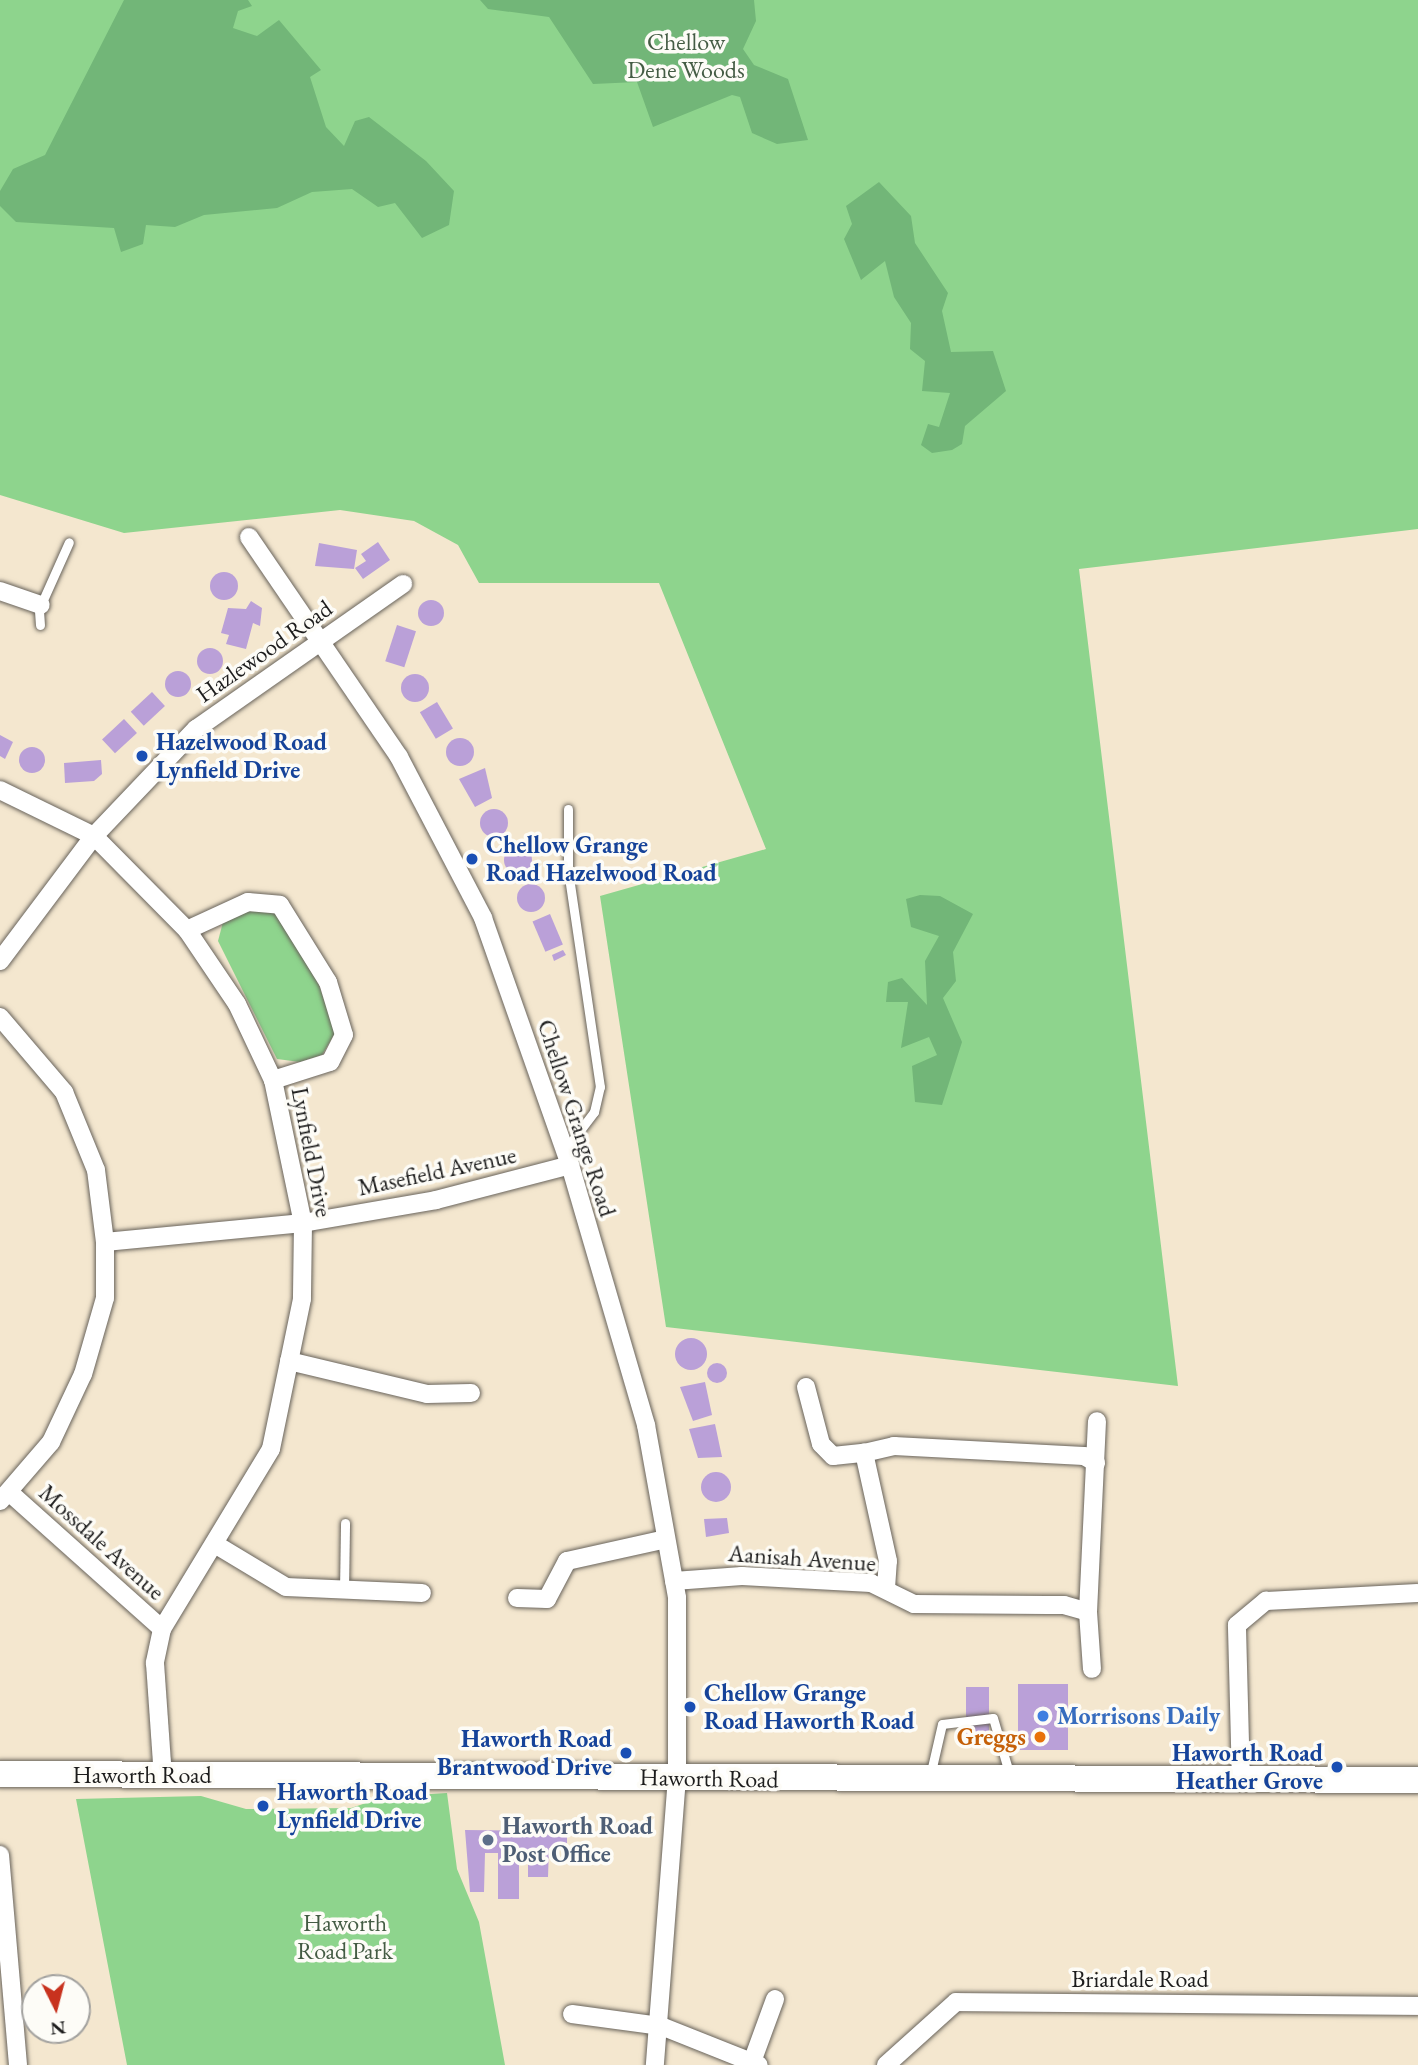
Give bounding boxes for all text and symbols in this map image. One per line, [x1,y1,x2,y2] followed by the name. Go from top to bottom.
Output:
[627,28,745,84] park label: Chellow Dene Woods
[190,593,338,709] street label: Hazlewood Road
[156,728,327,784] place label: Hazelwood Road Lynfield Drive
[134,748,150,764] marker: Hazelwood Road Lynfield Drive
[486,831,717,887] place label: Chellow Grange Road Hazelwood Road
[464,851,480,867] marker: Chellow Grange Road Hazelwood Road
[532,1016,622,1220] street label: Chellow Grange Road
[285,1085,339,1219] street label: Lynfield Drive
[355,1140,519,1202] street label: Masefield Avenue
[33,1478,171,1606] street label: Mossdale Avenue
[727,1538,877,1578] street label: Aanisah Avenue
[704,1679,915,1735] place label: Chellow Grange Road Haworth Road
[682,1699,698,1715] marker: Chellow Grange Road Haworth Road
[1057,1702,1220,1730] place label: Morrisons Daily
[1035,1708,1051,1724] marker: Morrisons Daily
[957,1723,1026,1751] place label: Greggs
[437,1725,612,1781] place label: Haworth Road Brantwood Drive
[1032,1729,1048,1745] marker: Greggs
[1172,1739,1323,1795] place label: Haworth Road Heather Grove
[618,1745,634,1761] marker: Haworth Road Brantwood Drive
[1329,1759,1345,1775] marker: Haworth Road Heather Grove
[72,1761,212,1789] street label: Haworth Road
[639,1762,779,1794] street label: Haworth Road
[277,1778,428,1834] place label: Haworth Road Lynfield Drive
[255,1798,271,1814] marker: Haworth Road Lynfield Drive
[502,1812,653,1868] place label: Haworth Road Post Office
[480,1832,496,1848] marker: Haworth Road Post Office
[297,1909,393,1965] park label: Haworth Road Park
[1071,1965,1209,1993] street label: Briardale Road
[21,1974,91,2044] north arrow
[49,2015,67,2042] text: N

